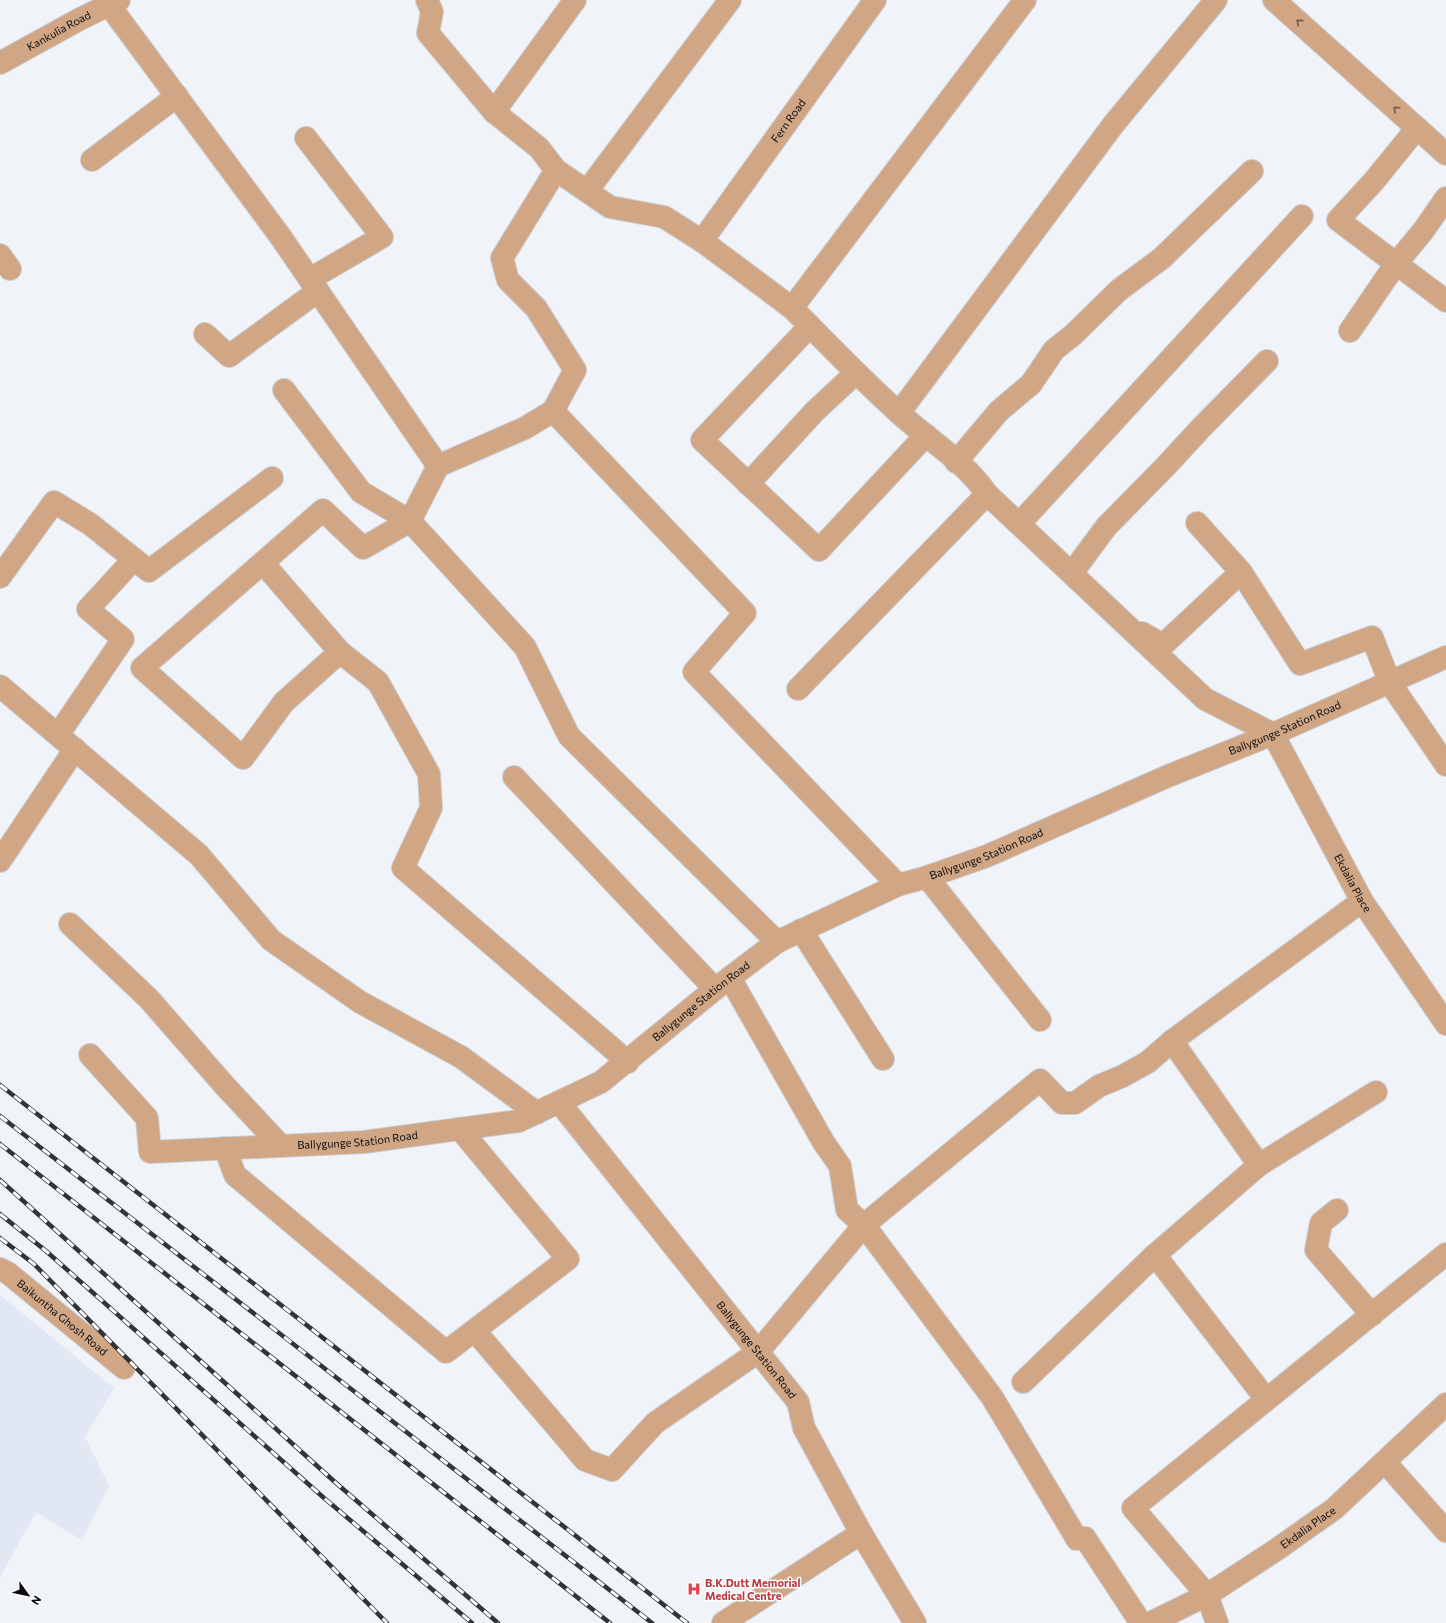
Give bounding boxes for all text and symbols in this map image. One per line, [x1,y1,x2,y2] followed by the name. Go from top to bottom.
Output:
[24,8,93,53] street label: Kankulia Road
[1297,20,1304,27] one-way arrow
[768,96,808,145] street label: Fern Road
[1393,107,1401,114] one-way arrow
[1226,698,1343,757] street label: Ballygunge Station Road
[928,825,1045,882] street label: Ballygunge Station Road
[1332,851,1375,915] street label: Ekdalia Place
[649,958,752,1044] street label: Ballygunge Station Road
[297,1128,418,1151] street label: Ballygunge Station Road
[15,1276,110,1358] street label: Baikuntha Ghosh Road
[714,1298,800,1401] street label: Ballygunge Station Road
[1278,1503,1338,1551] street label: Ekdalia Place
[8,1575,48,1615] north arrow
[705,1576,800,1602] place label: B.K.Dutt Memorial Medical Centre
[686,1581,702,1597] hospital icon: B.K.Dutt Memorial Medical Centre
[29,1594,45,1608] text: N

